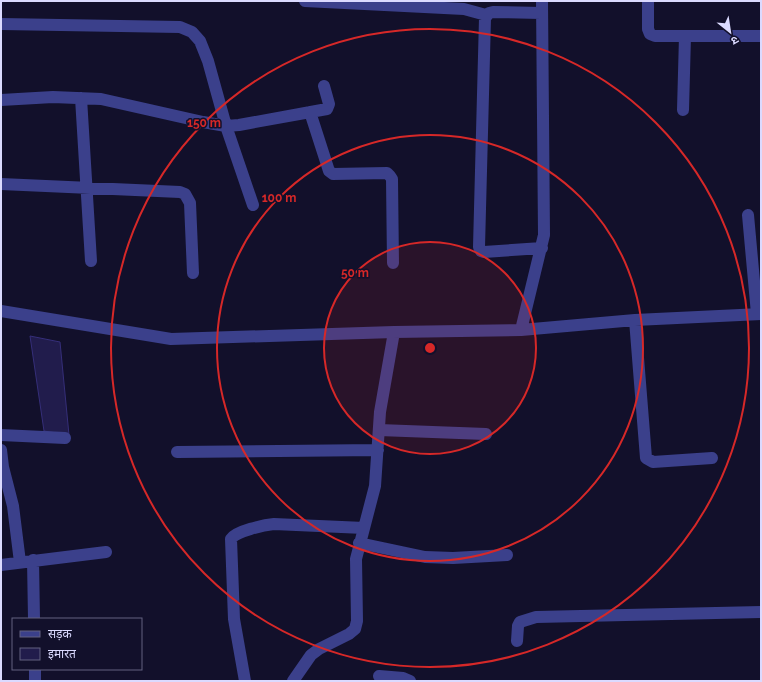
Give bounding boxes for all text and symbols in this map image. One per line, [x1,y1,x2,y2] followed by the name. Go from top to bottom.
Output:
[710,12,750,52] north arrow
[728,33,741,48] text: उ
[187,116,221,130] text: 150 m
[262,191,296,205] text: 100 m
[341,266,369,280] text: 50 m
[423,341,437,355] centre of rings
[12,618,142,670] legend
[48,627,73,641] text: सड़क
[48,647,77,661] text: इमारत

